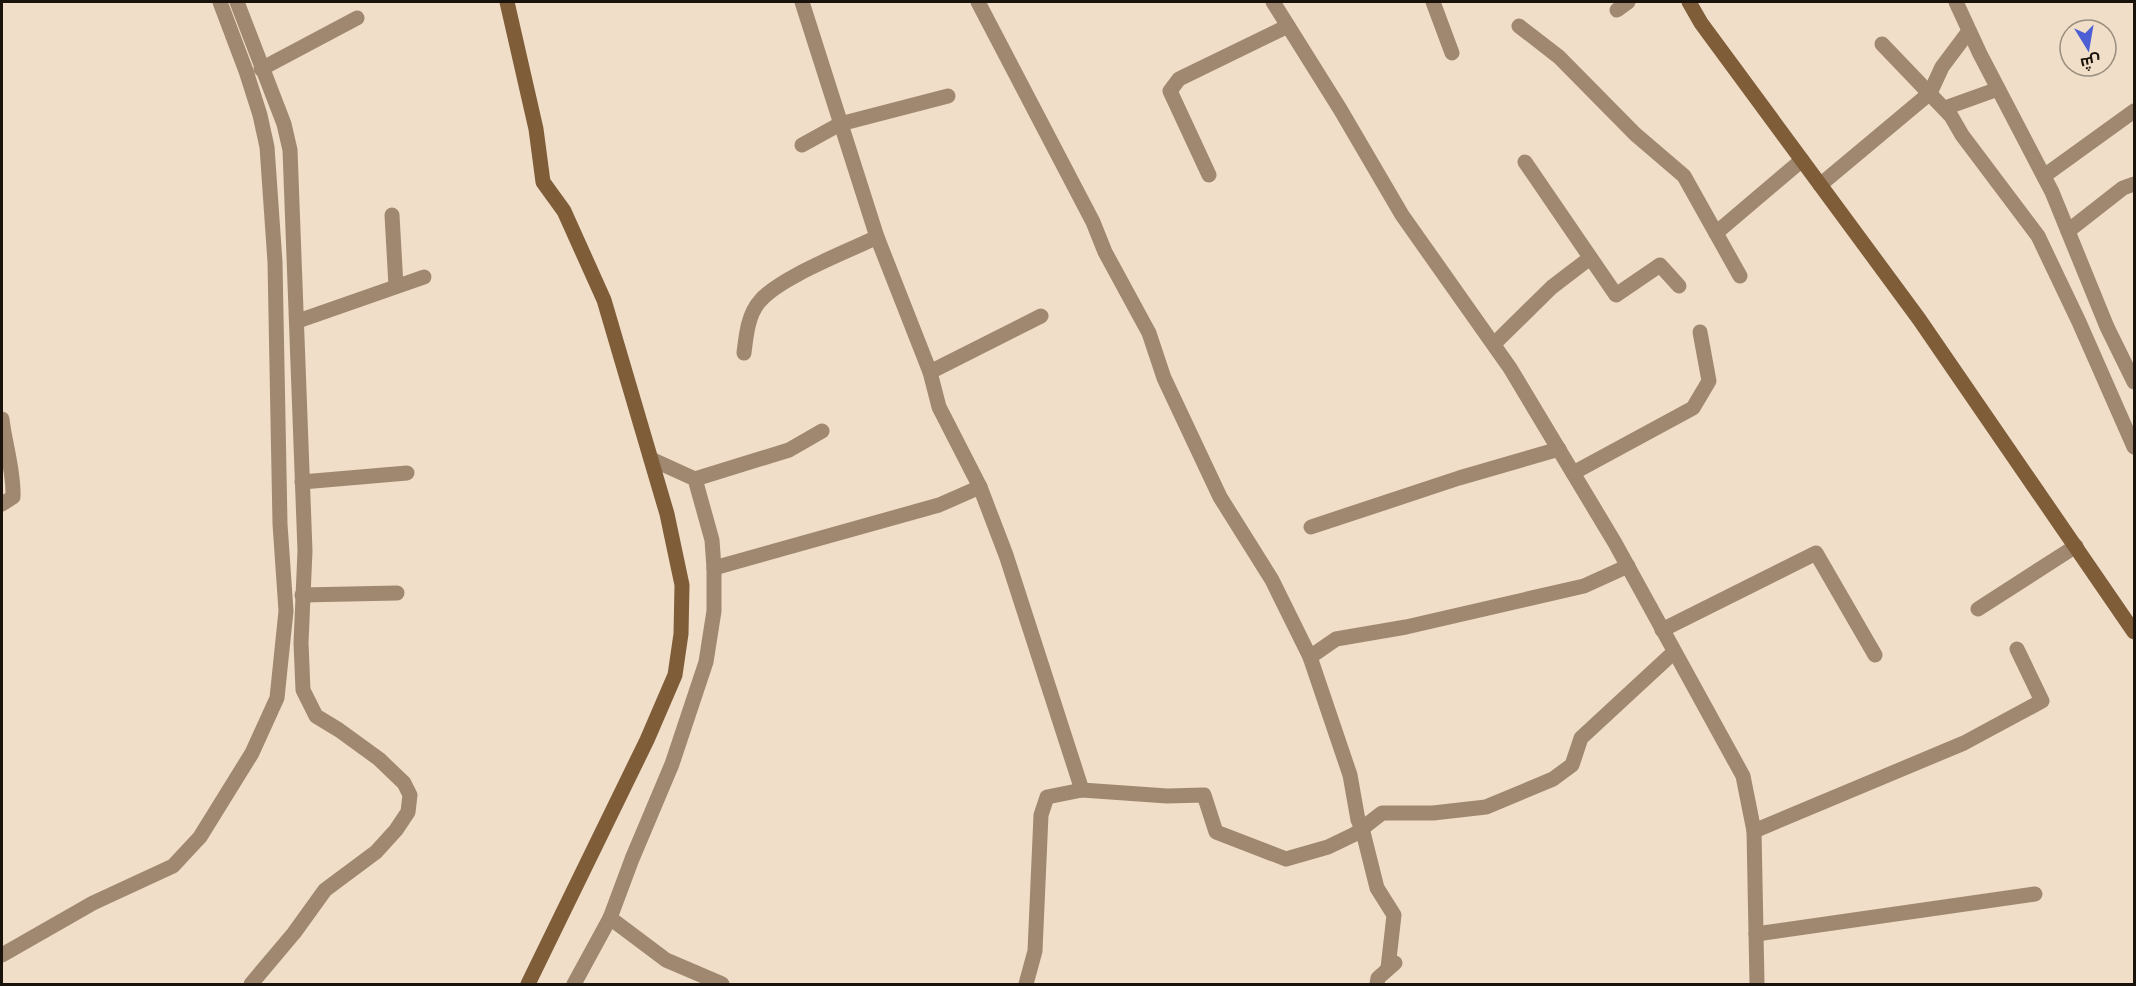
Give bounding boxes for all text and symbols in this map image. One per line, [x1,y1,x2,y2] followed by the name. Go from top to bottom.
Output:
[2058,18,2118,78] north arrow
[2079,51,2103,74] text: ش

